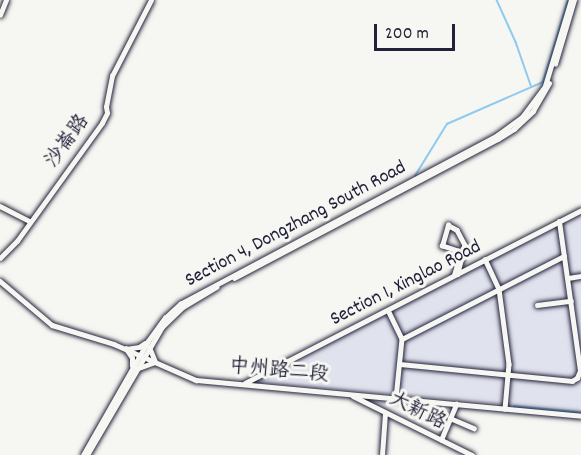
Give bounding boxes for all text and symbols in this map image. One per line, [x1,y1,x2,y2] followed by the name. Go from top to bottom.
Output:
[377,12,458,50] scale bar
[385,22,429,47] text: 200 m
[41,111,95,173] street label: 沙崙路
[181,156,411,294] street label: Section 4, Dongzhang South Road
[327,236,485,332] street label: Section 1, Xinglao Road
[228,356,330,388] street label: 中州路二段
[385,388,449,436] street label: 大新路

